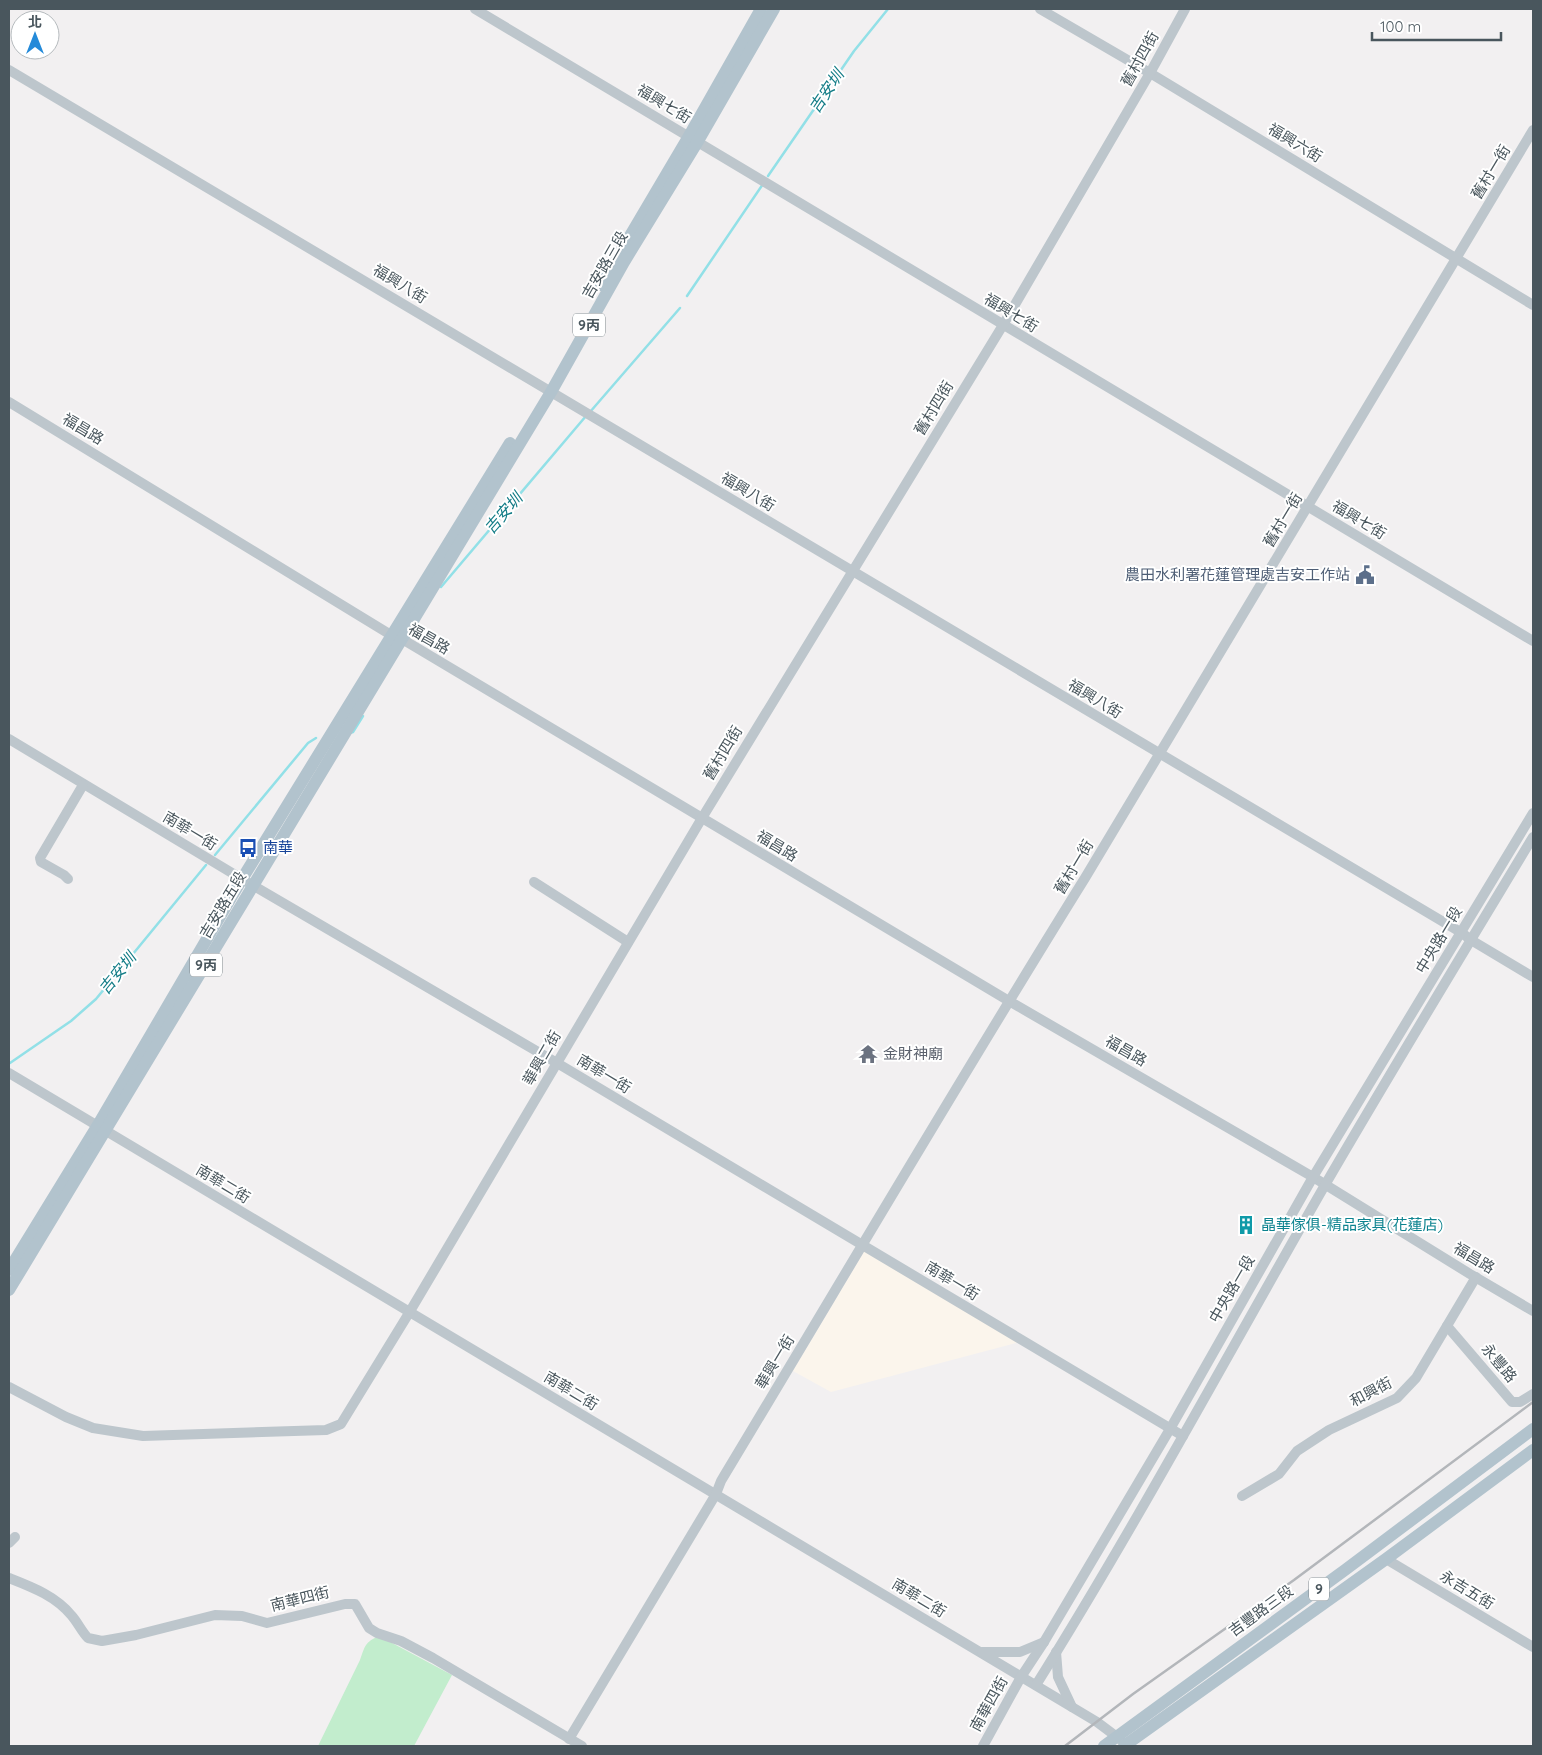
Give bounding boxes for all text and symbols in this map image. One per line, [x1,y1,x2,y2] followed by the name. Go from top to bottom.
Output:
[10,10,60,60] north arrow
[1372,10,1501,42] scale bar
[28,13,42,31] text: 北
[1380,17,1421,36] text: 100 m
[1117,28,1162,90] street label: 舊村四街
[804,64,849,116] water label: 吉安圳
[634,80,695,127] street label: 福興七街
[1265,119,1326,166] street label: 福興六街
[1467,141,1514,202] street label: 舊村一街
[578,228,632,302] street label: 吉安路三段
[370,260,431,307] street label: 福興八街
[981,289,1042,336] street label: 福興七街
[573,314,605,336] road number: 9丙
[910,377,957,438] street label: 舊村四街
[59,409,107,448] street label: 福昌路
[718,468,779,515] street label: 福興八街
[480,487,528,538] water label: 吉安圳
[1259,489,1306,550] street label: 舊村一街
[1329,496,1390,543] street label: 福興七街
[1354,564,1376,586] public building icon: 農田水利署花蓮管理處吉安工作站
[1125,565,1350,584] place label: 農田水利署花蓮管理處吉安工作站
[405,619,453,658] street label: 福昌路
[1065,675,1126,722] street label: 福興八街
[699,722,746,783] street label: 舊村四街
[160,807,221,854] street label: 南華一街
[753,826,801,865] street label: 福昌路
[1050,836,1097,897] street label: 舊村一街
[237,837,259,859] bus stop icon: 南華
[263,838,293,857] place label: 南華
[195,868,250,942] street label: 吉安路五段
[1411,903,1466,977] street label: 中央路一段
[94,947,141,998] water label: 吉安圳
[190,954,222,976] road number: 9丙
[518,1027,565,1088] street label: 華興二街
[1102,1031,1150,1070] street label: 福昌路
[857,1043,879,1065] temple icon: 金財神廟
[883,1044,943,1063] place label: 金財神廟
[574,1050,635,1097] street label: 南華一街
[193,1160,254,1207] street label: 南華二街
[1235,1214,1257,1236] building icon: 晶華傢俱-精品家具(花蓮店)
[1261,1215,1443,1234] place label: 晶華傢俱-精品家具(花蓮店)
[1450,1238,1498,1277] street label: 福昌路
[1205,1252,1259,1326] street label: 中央路一段
[922,1257,983,1304] street label: 南華一街
[751,1331,798,1392] street label: 華興一街
[1478,1339,1521,1386] street label: 永豐路
[541,1367,602,1414] street label: 南華二街
[1346,1373,1395,1411] street label: 和興街
[1437,1566,1498,1613] street label: 永吉五街
[889,1574,950,1621] street label: 南華二街
[1309,1578,1329,1600] road number: 9
[1225,1581,1297,1640] street label: 吉豐路三段
[268,1582,331,1615] street label: 南華四街
[966,1673,1011,1735] street label: 南華四街

